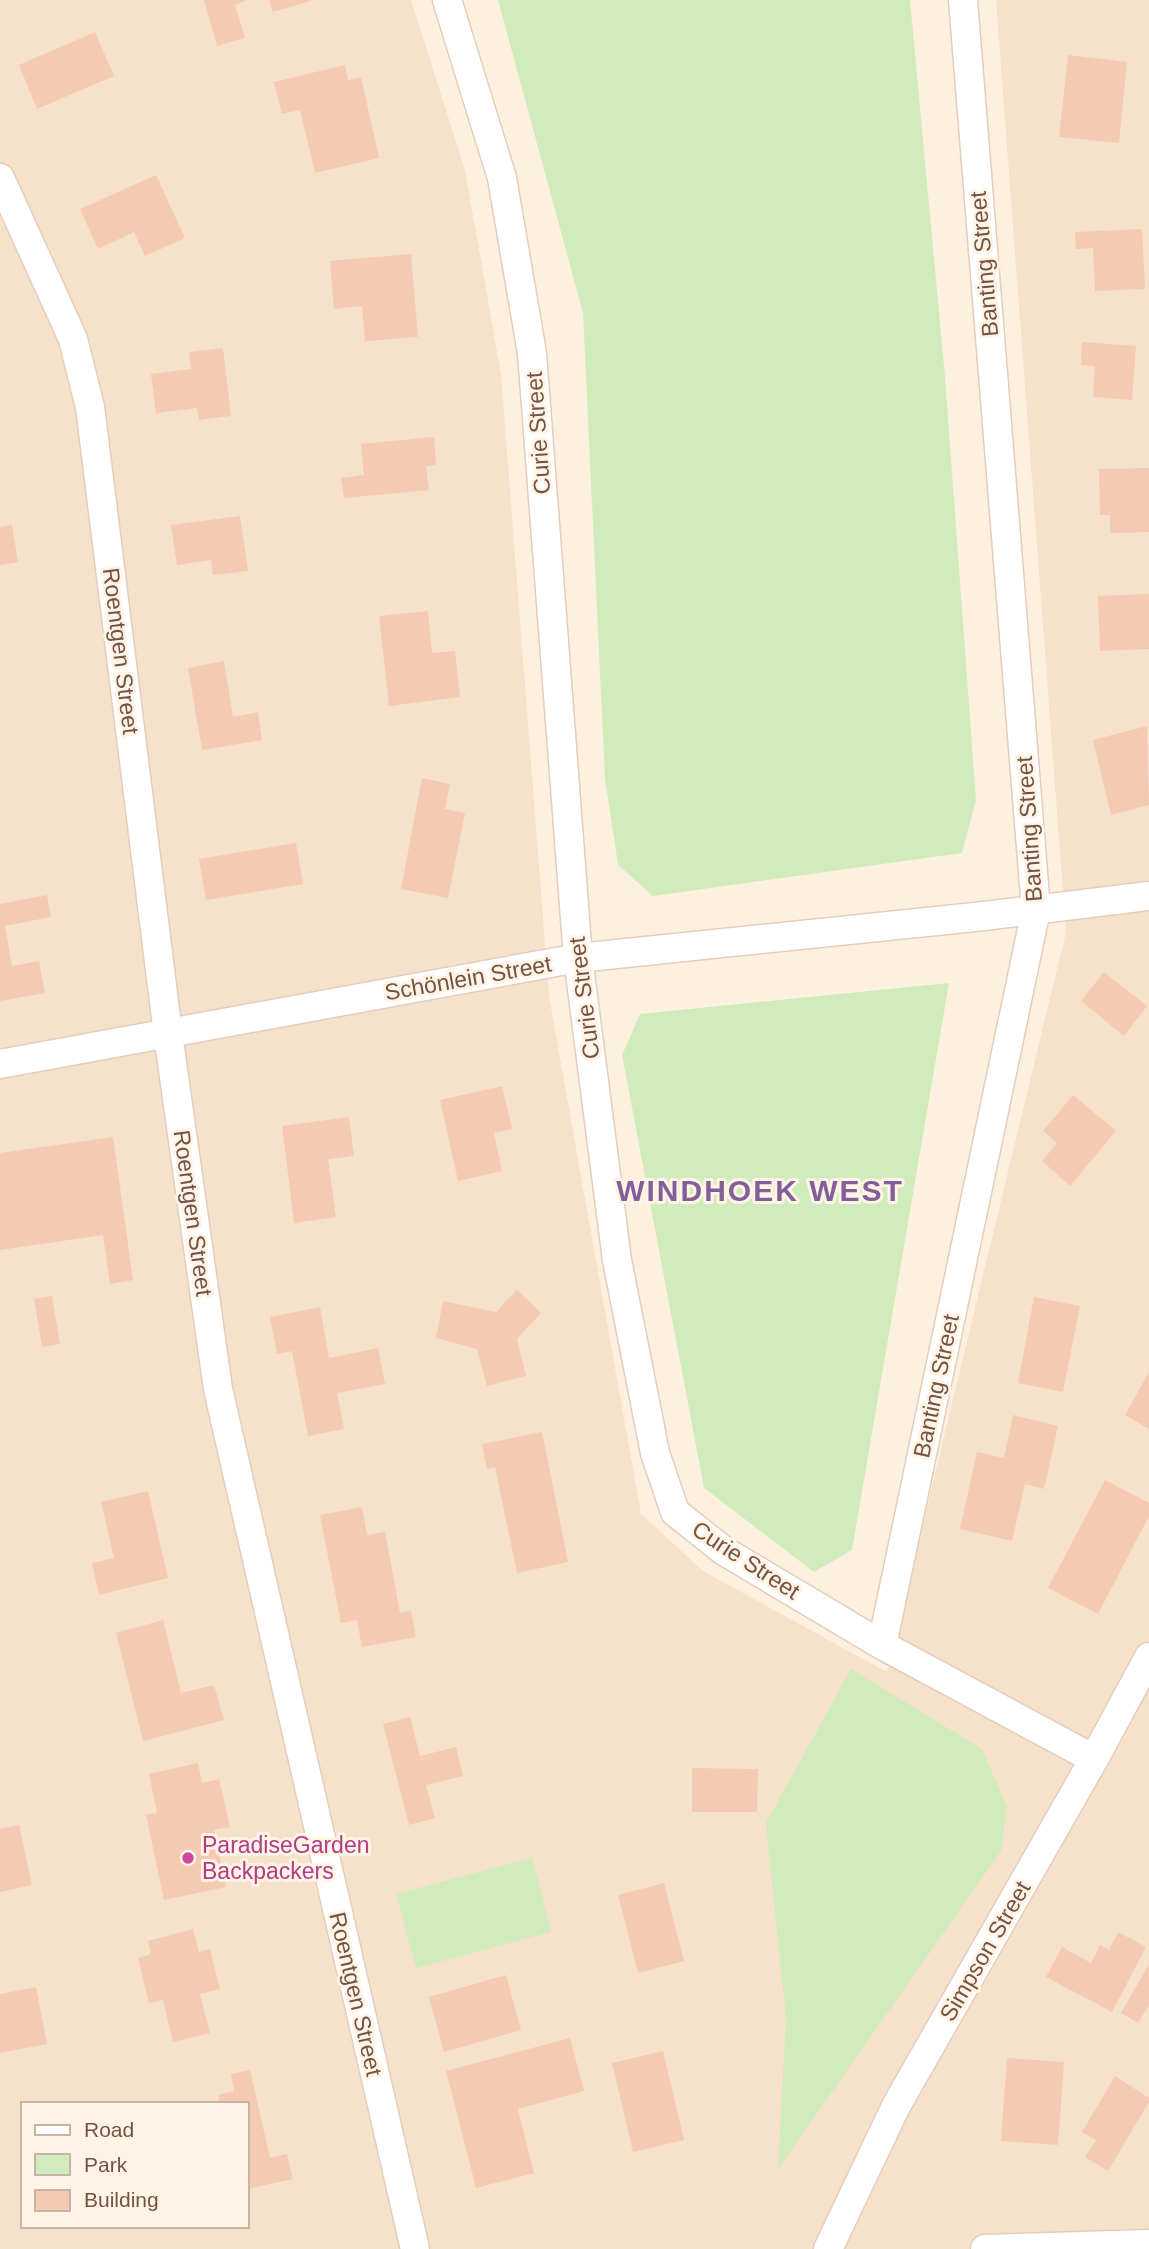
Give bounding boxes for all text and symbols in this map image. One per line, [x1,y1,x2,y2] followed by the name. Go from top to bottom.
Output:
[965,190,1003,338] street label: Banting Street
[521,370,555,495] street label: Curie Street
[98,566,144,736] street label: Roentgen Street
[1011,755,1047,903] street label: Banting Street
[564,935,604,1060] street label: Curie Street
[383,950,554,1005] street label: Schönlein Street
[168,1128,218,1298] street label: Roentgen Street
[616,1174,904,1207] district label: WINDHOEK WEST
[908,1311,964,1460] street label: Banting Street
[687,1516,805,1605] street label: Curie Street
[202,1832,370,1884] place label: ParadiseGarden Backpackers
[180,1850,196,1866] marker: ParadiseGarden Backpackers
[934,1876,1036,2026] street label: Simpson Street
[324,1909,388,2079] street label: Roentgen Street
[21,2102,248,2228] legend
[84,2118,134,2141] text: Road
[84,2153,128,2176] text: Park
[84,2188,159,2211] text: Building

